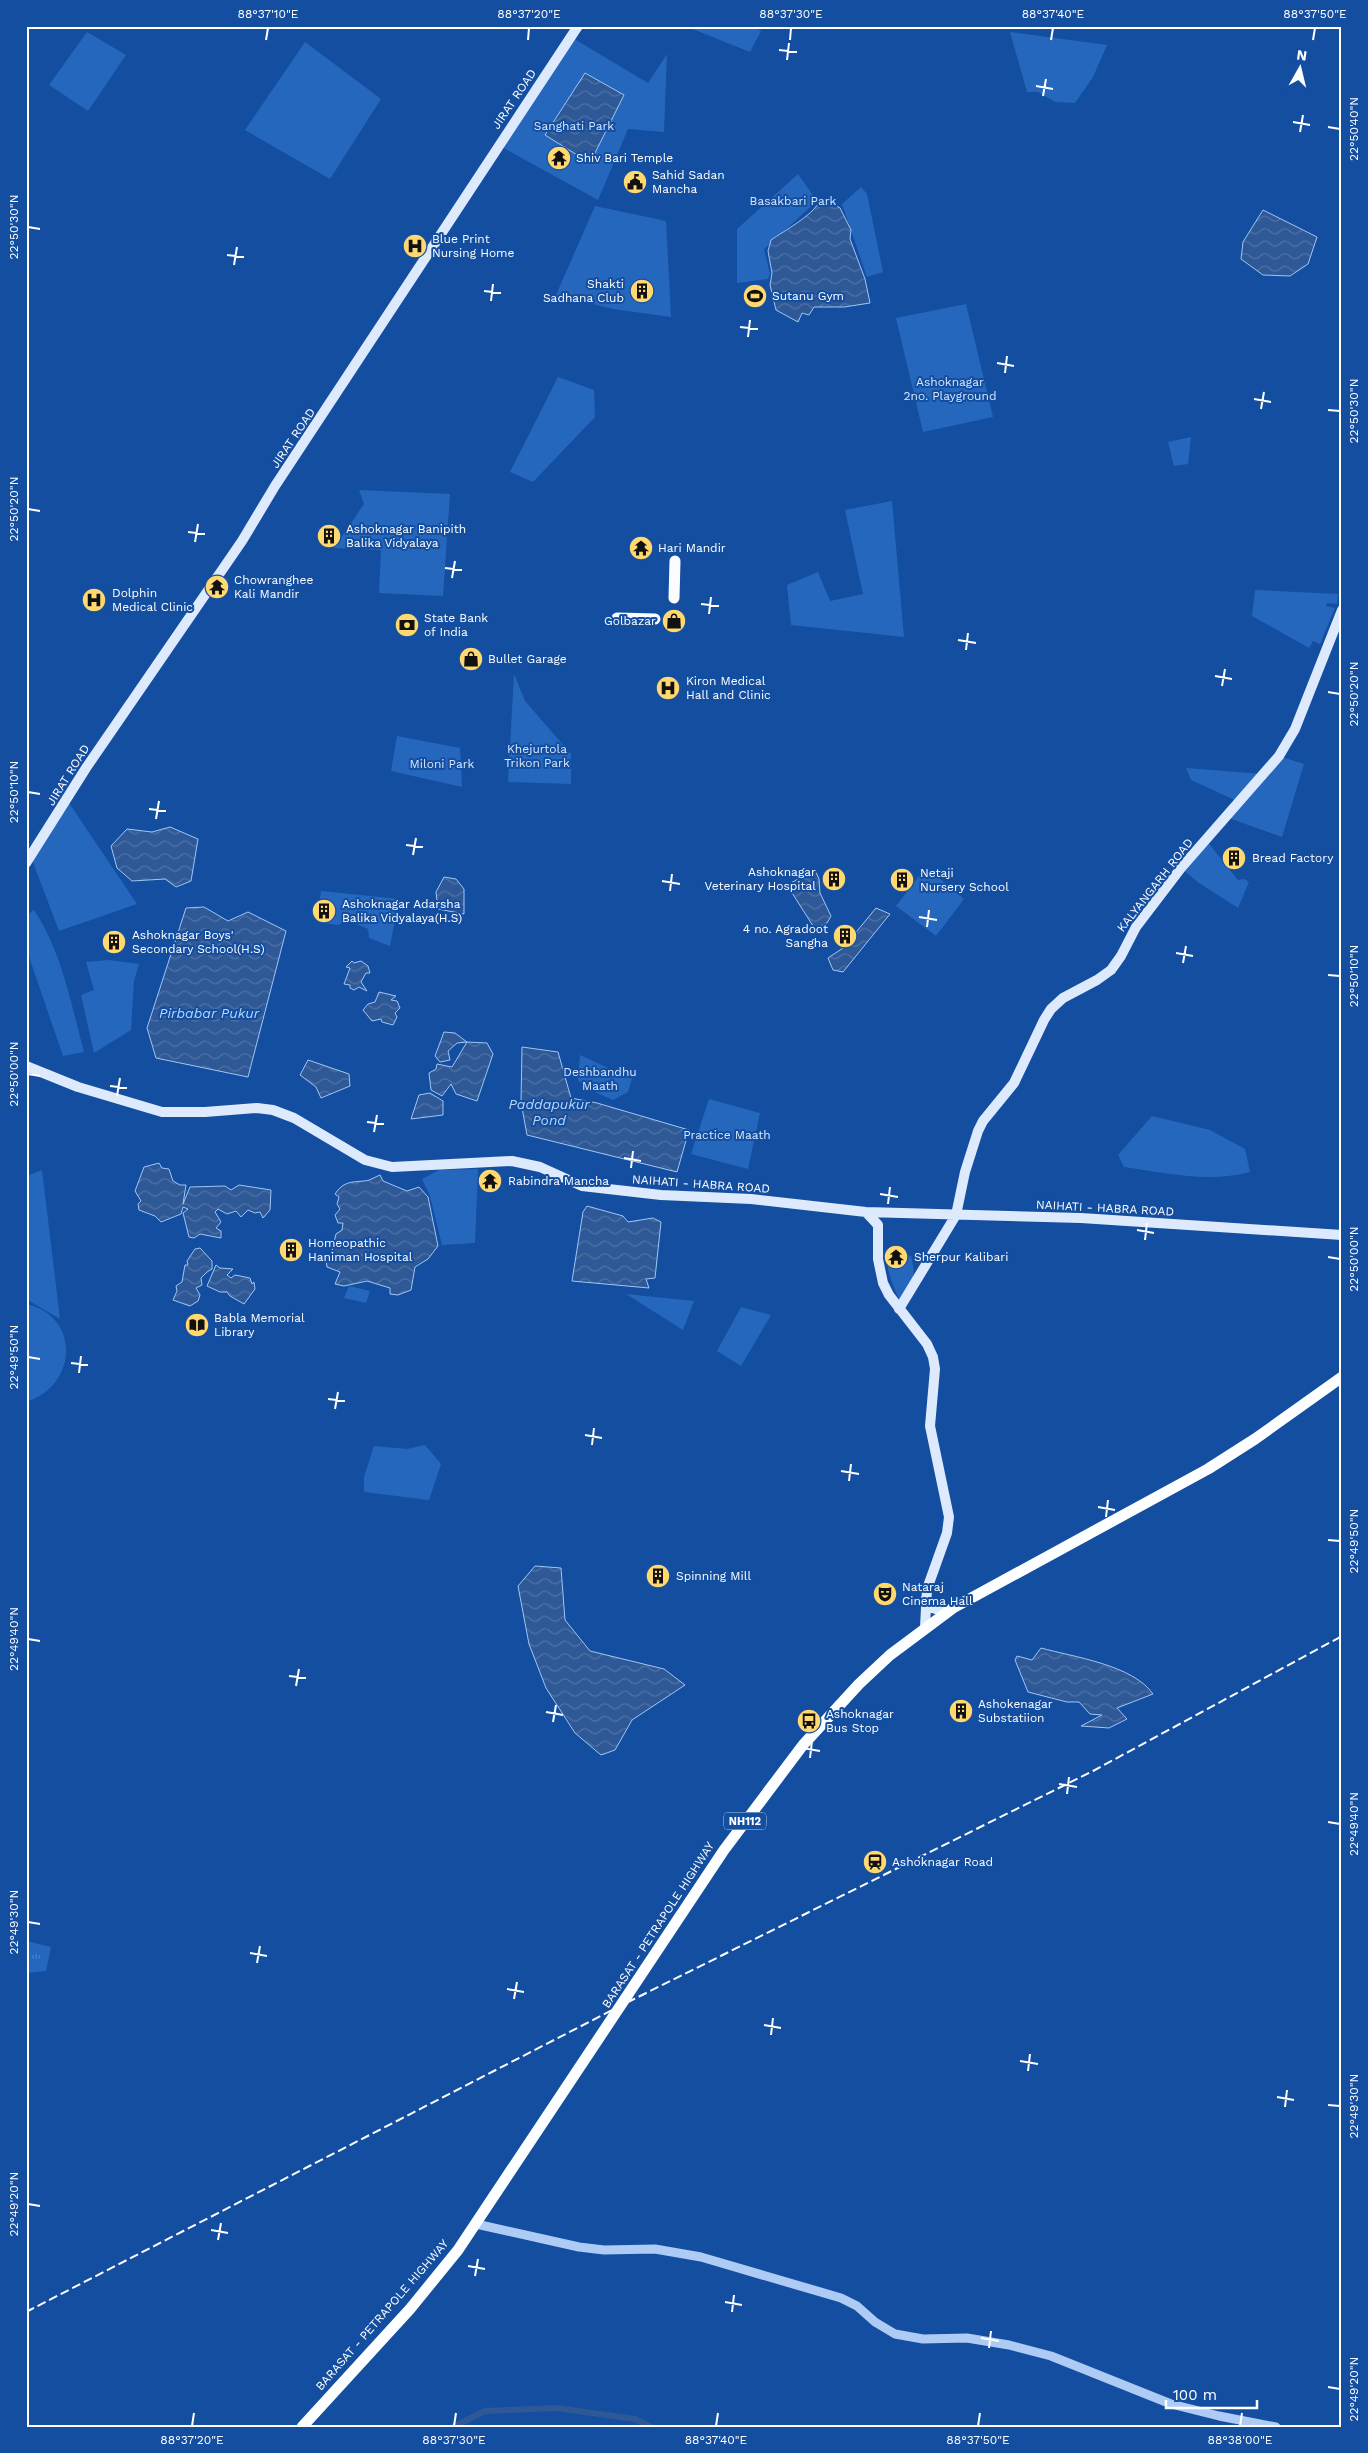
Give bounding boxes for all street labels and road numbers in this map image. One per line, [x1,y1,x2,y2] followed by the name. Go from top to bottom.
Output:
[489,66,539,132] street label: JIRAT ROAD
[268,405,318,471] street label: JIRAT ROAD
[44,742,92,808] street label: JIRAT ROAD
[1114,835,1196,935] street label: KALYANGARH ROAD
[632,1172,770,1196] street label: NAIHATI - HABRA ROAD
[1036,1197,1174,1219] street label: NAIHATI - HABRA ROAD
[724,1812,766,1830] road number: NH112
[599,1839,717,2011] street label: BARASAT - PETRAPOLE HIGHWAY
[313,2237,451,2393] street label: BARASAT - PETRAPOLE HIGHWAY

